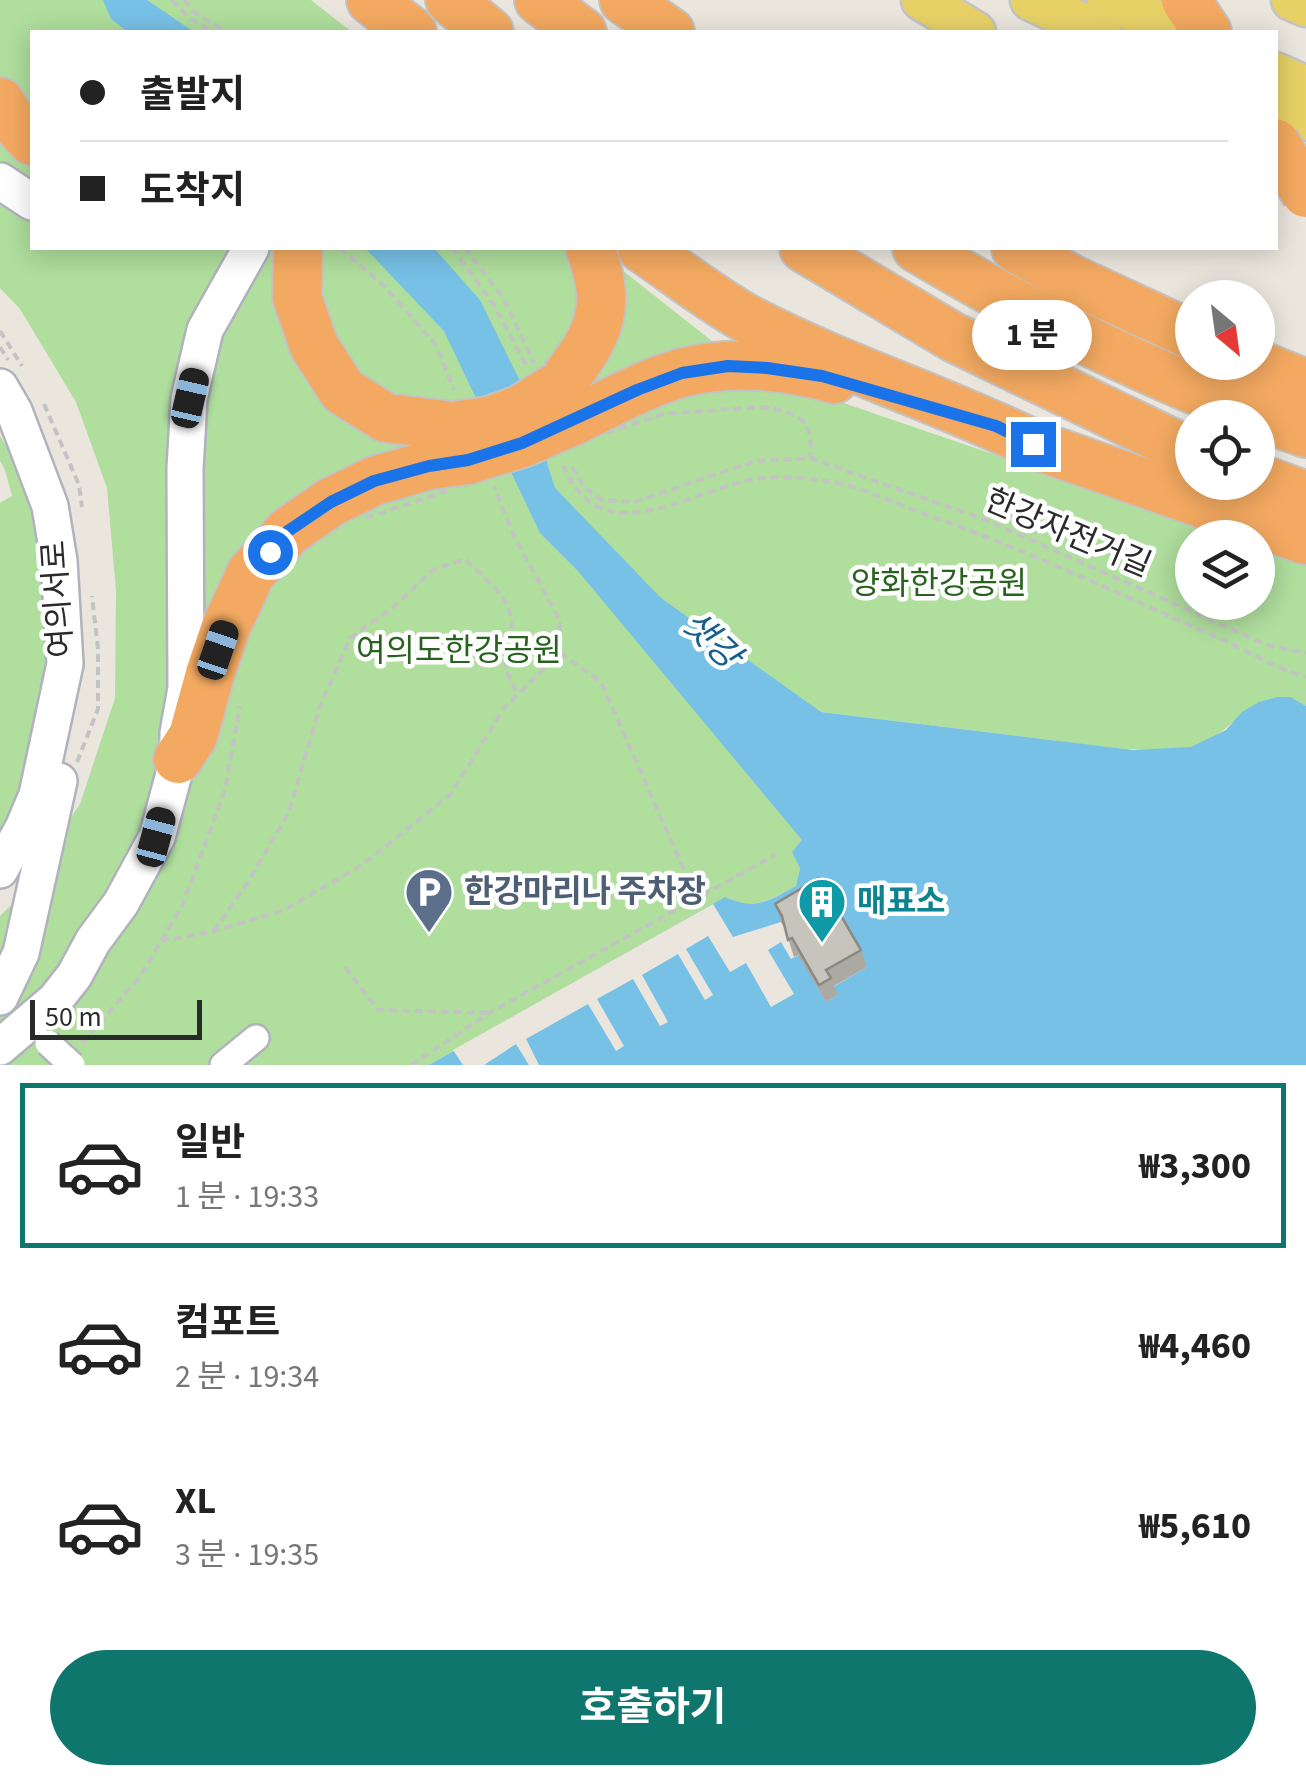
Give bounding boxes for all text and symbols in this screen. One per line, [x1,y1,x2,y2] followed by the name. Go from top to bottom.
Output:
[140,68,245,122] text: 출발지
[140,164,245,218] text: 도착지
[1175,280,1275,380] north arrow
[1175,280,1275,620] map controls
[973,299,1093,369] callout: 1 분
[1006,312,1058,358] text: 1 분
[169,365,211,431] car
[1175,400,1275,500] button: locate
[1011,422,1056,467] route end
[978,477,1158,589] street label: 한강자전거길
[1175,520,1275,620] button: layers
[248,530,293,575] route start
[31,539,85,659] street label: 여의서로
[851,561,1027,607] park label: 양화한강공원
[670,600,755,684] water label: 샛강
[194,617,242,683] car
[356,628,562,674] park label: 여의도한강공원
[134,804,178,870] car
[403,866,455,934] parking icon: 한강마리나 주차장
[464,869,706,915] place label: 한강마리나 주차장
[796,876,848,944] building icon: 매표소
[857,879,945,925] place label: 매표소
[30,995,202,1040] scale bar
[45,997,102,1037] text: 50 m
[175,1116,245,1170] text: 일반
[55,1121,145,1211] icon: car
[1139,1139,1251,1193] text: ₩3,300
[175,1174,319,1220] text: 1 분 · 19:33
[175,1296,280,1350] text: 컴포트
[55,1301,145,1391] icon: car
[1139,1319,1251,1373] text: ₩4,460
[175,1354,319,1400] text: 2 분 · 19:34
[175,1474,216,1528] text: XL
[55,1481,145,1571] icon: car
[1139,1499,1251,1553] text: ₩5,610
[175,1532,319,1578] text: 3 분 · 19:35
[50,1650,1256,1765] button: 호출하기

